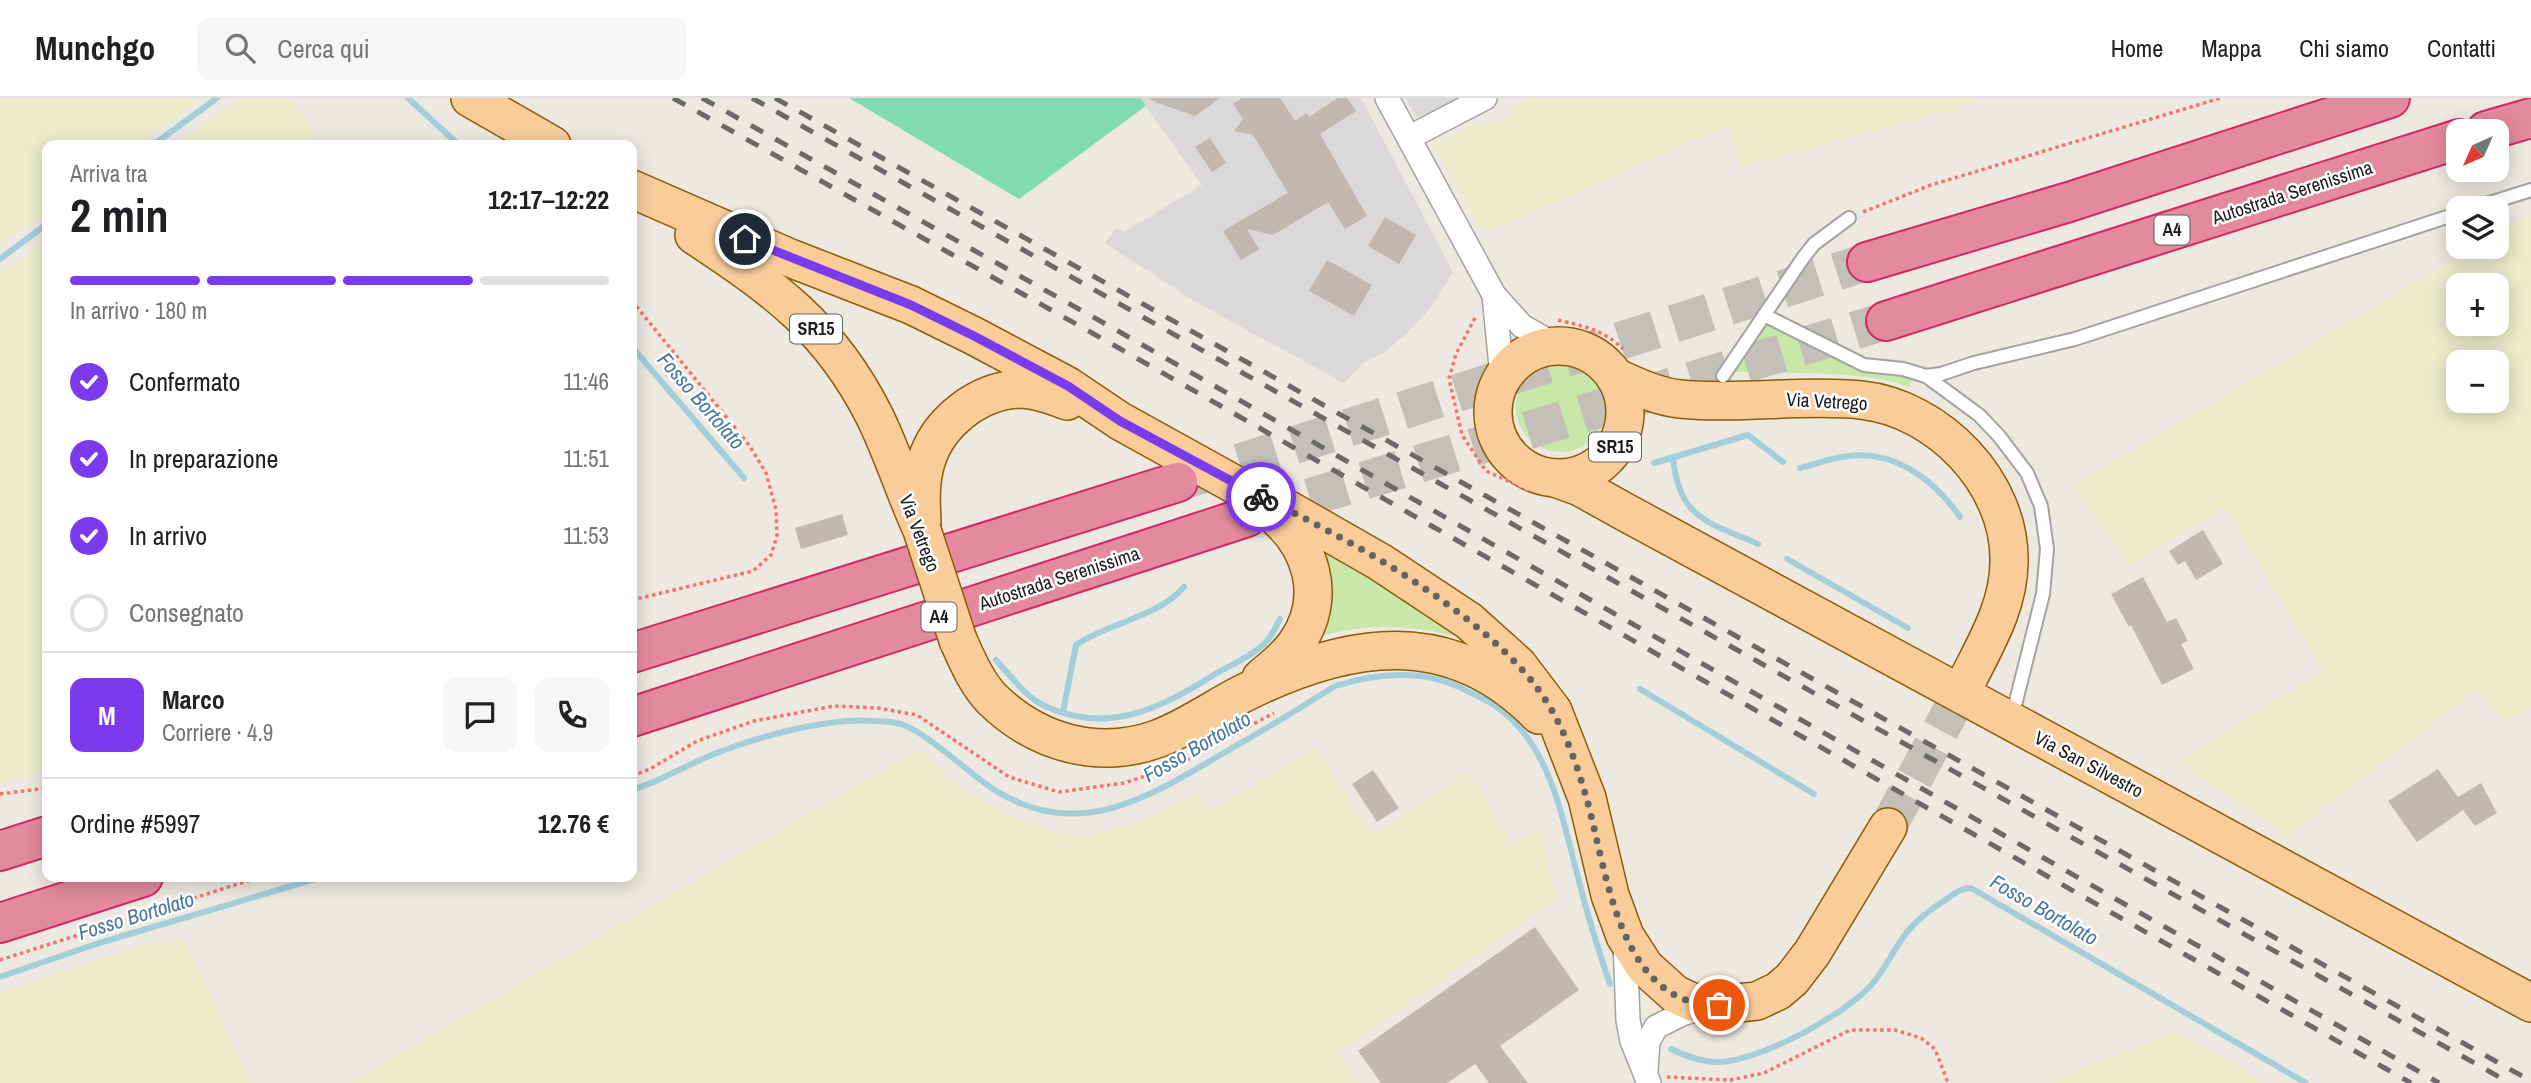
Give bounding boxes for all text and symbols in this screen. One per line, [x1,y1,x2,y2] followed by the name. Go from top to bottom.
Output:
[197,17,687,80] search box
[35,26,155,70] text: Munchgo
[221,29,259,67] icon: search
[277,31,370,66] text: Cerca qui
[2111,32,2163,64] text: Home
[2201,32,2261,64] text: Mappa
[2299,32,2389,64] text: Chi siamo
[2427,32,2496,64] text: Contatti
[2446,119,2510,182] north arrow
[2446,119,2509,413] map controls
[2208,154,2376,230] street label: Autostrada Serenissima
[70,158,148,189] text: Arriva tra
[488,182,609,217] text: 12:17–12:22
[70,184,169,246] text: 2 min
[2446,196,2509,259] button: layers
[715,209,775,269] pin
[2154,216,2190,244] road number: A4
[726,220,764,258] icon: home
[2446,273,2509,336] button: +
[70,295,207,326] text: In arrivo · 180 m
[790,314,842,344] road number: SR15
[651,346,752,455] water label: Fosso Bortolato
[2446,350,2509,413] button: −
[70,363,108,401] icon: check
[129,364,240,399] text: Confermato
[563,366,609,397] text: 11:46
[1786,386,1868,416] street label: Via Vetrego
[1589,432,1641,461] road number: SR15
[70,440,108,478] icon: check
[129,441,278,476] text: In preparazione
[563,443,609,474] text: 11:51
[1226,462,1296,532] courier
[1242,478,1280,516] icon: bike
[893,490,947,576] street label: Via Vetrego
[70,517,108,555] icon: check
[129,518,207,553] text: In arrivo
[563,520,609,551] text: 11:53
[975,540,1143,616] street label: Autostrada Serenissima
[129,595,244,630] text: Consegnato
[922,602,956,632] road number: A4
[443,678,517,752] button: chat
[535,678,609,752] button: phone
[162,682,225,717] text: Marco
[98,698,116,733] text: M
[1138,704,1256,789] water label: Fosso Bortolato
[162,717,273,748] text: Corriere · 4.9
[2030,724,2148,804] street label: Via San Silvestro
[70,806,200,841] text: Ordine #5997
[538,806,609,841] text: 12.76 €
[1985,867,2103,952] water label: Fosso Bortolato
[74,884,197,947] water label: Fosso Bortolato
[1689,975,1749,1035] pin
[1700,986,1738,1024] icon: bag

